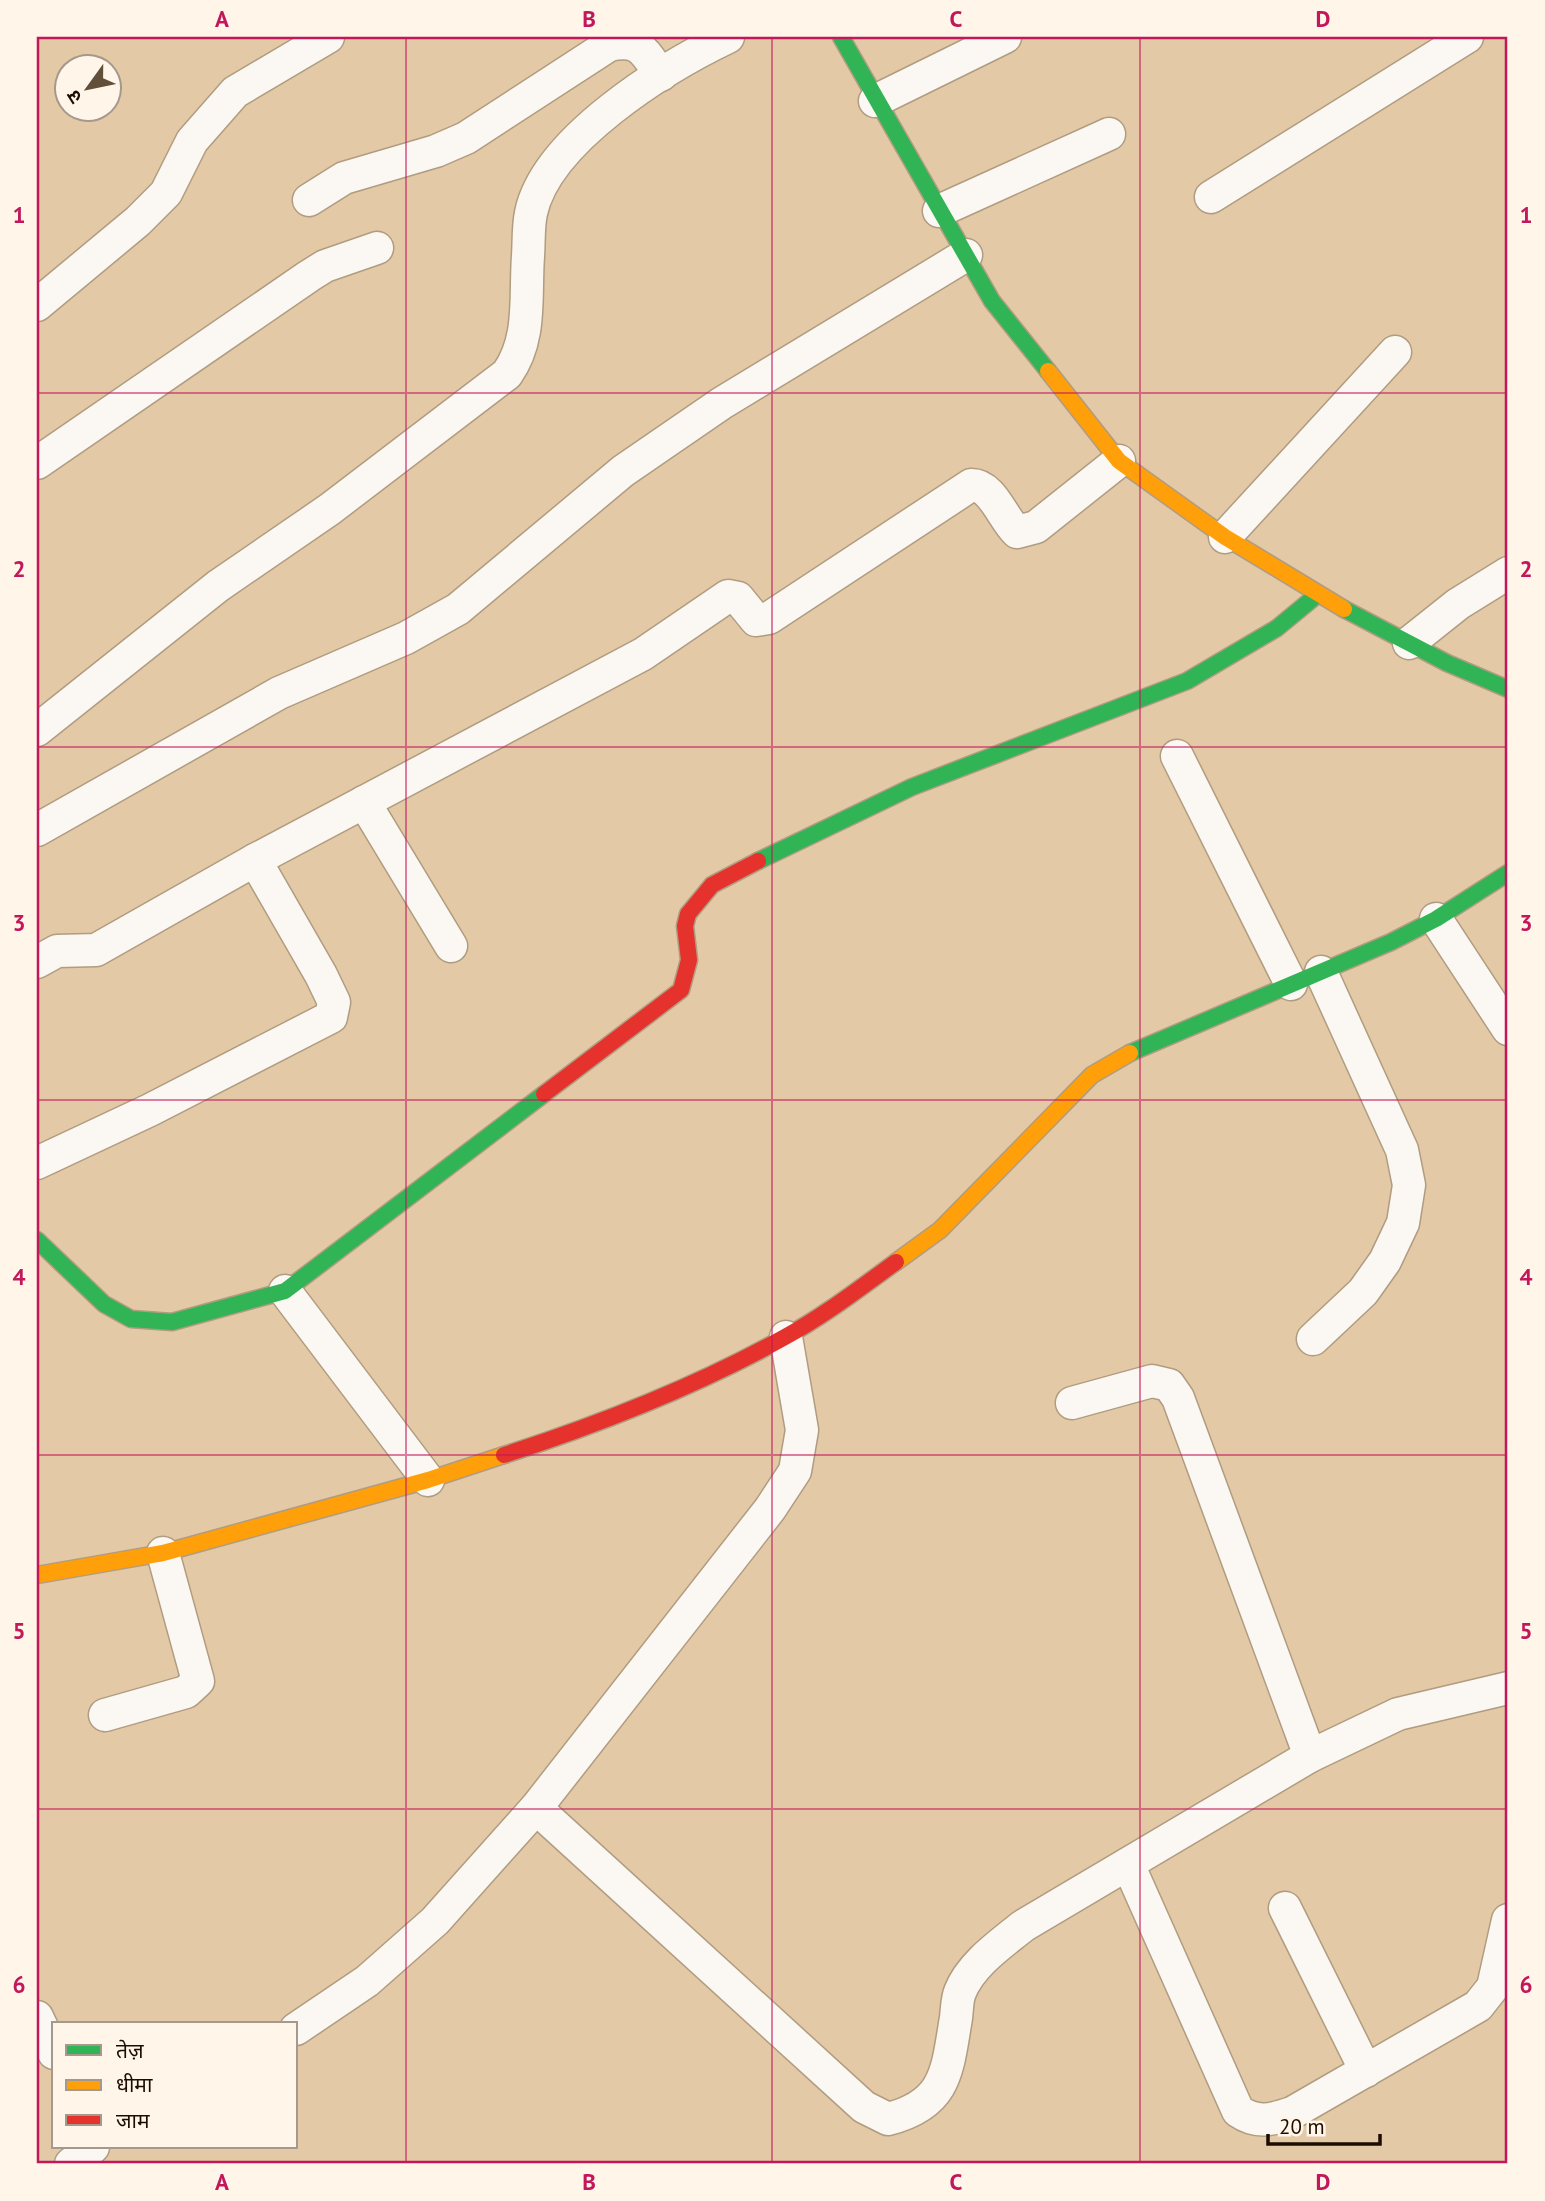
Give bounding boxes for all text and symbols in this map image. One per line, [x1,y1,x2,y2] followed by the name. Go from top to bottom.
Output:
[215,4,229,33] text: A
[582,4,596,33] text: B
[950,4,963,33] text: C
[1316,4,1330,33] text: D
[52,52,122,122] north arrow
[60,85,87,108] text: उ
[12,200,26,229] text: 1
[1519,200,1533,229] text: 1
[12,554,26,583] text: 2
[1519,554,1533,583] text: 2
[12,908,26,937] text: 3
[1519,908,1533,937] text: 3
[12,1262,26,1291] text: 4
[1519,1262,1533,1291] text: 4
[12,1616,26,1645] text: 5
[1519,1616,1533,1645] text: 5
[12,1970,26,1999] text: 6
[1519,1970,1533,1999] text: 6
[52,2022,298,2148] legend
[116,2037,144,2064] text: तेज़
[116,2071,153,2098] text: धीमा
[1268,2103,1380,2147] scale bar
[116,2107,150,2134] text: जाम
[1279,2113,1325,2140] text: 20 m
[215,2167,229,2196] text: A
[582,2167,596,2196] text: B
[950,2167,963,2196] text: C
[1316,2167,1330,2196] text: D

